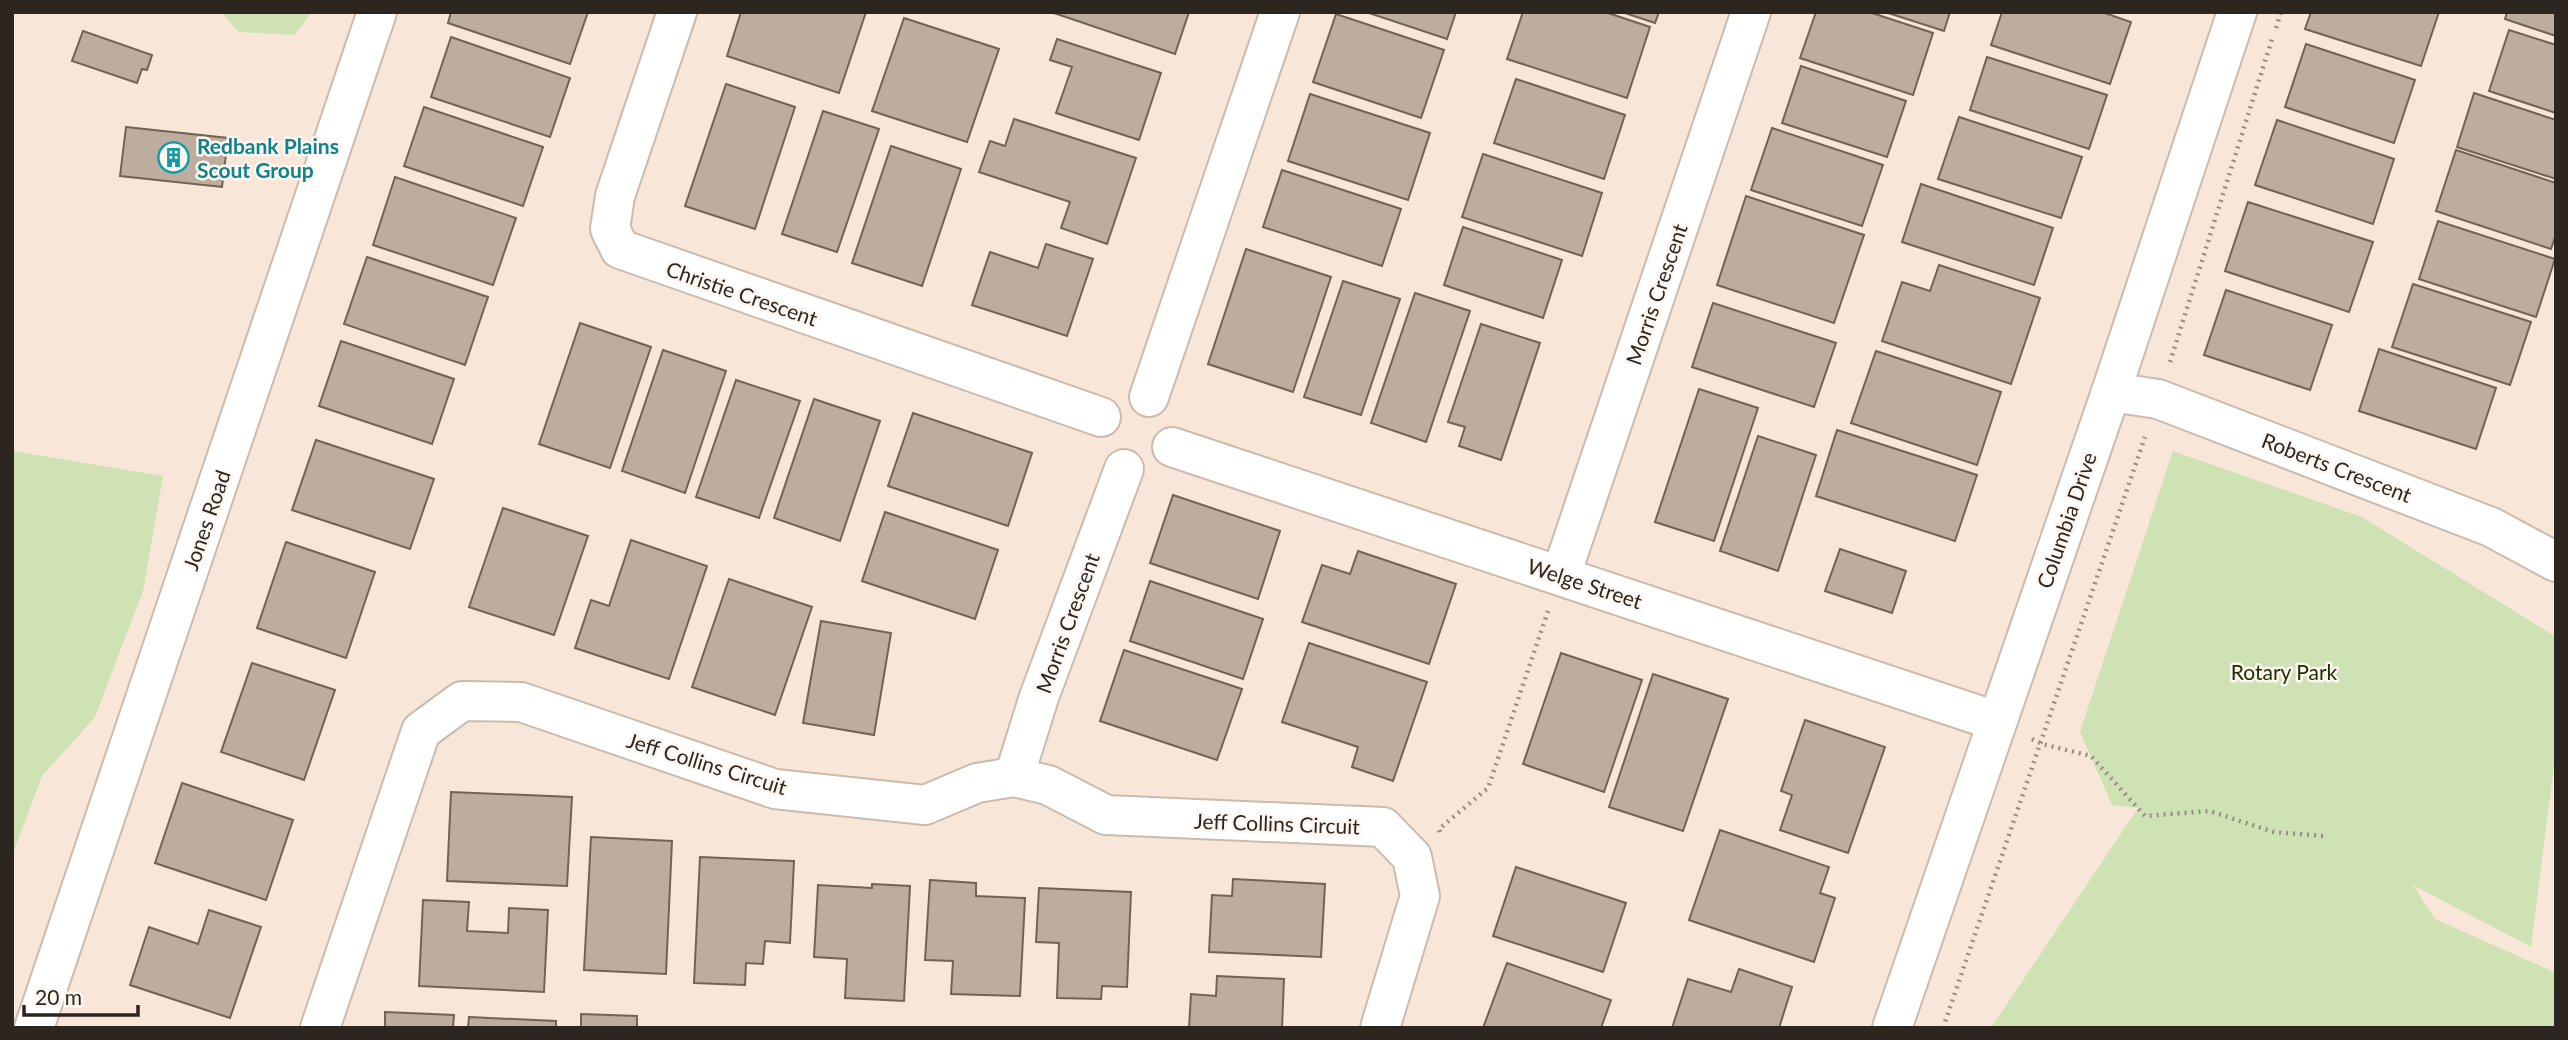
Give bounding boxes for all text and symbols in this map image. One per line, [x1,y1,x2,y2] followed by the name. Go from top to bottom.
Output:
[197,133,339,182] place label: Redbank Plains Scout Group
[157,140,191,174] building icon: Redbank Plains Scout Group
[1620,220,1692,368] street label: Morris Crescent
[663,255,821,331] street label: Christie Crescent
[2259,427,2416,507] street label: Roberts Crescent
[2031,449,2101,591] street label: Columbia Drive
[177,467,235,573] street label: Jones Road
[1030,549,1104,696] street label: Morris Crescent
[1524,553,1646,613] street label: Welge Street
[2231,659,2338,684] park label: Rotary Park
[624,727,790,799] street label: Jeff Collins Circuit
[1194,808,1361,838] street label: Jeff Collins Circuit
[24,974,138,1018] scale bar
[35,984,82,1009] text: 20 m

